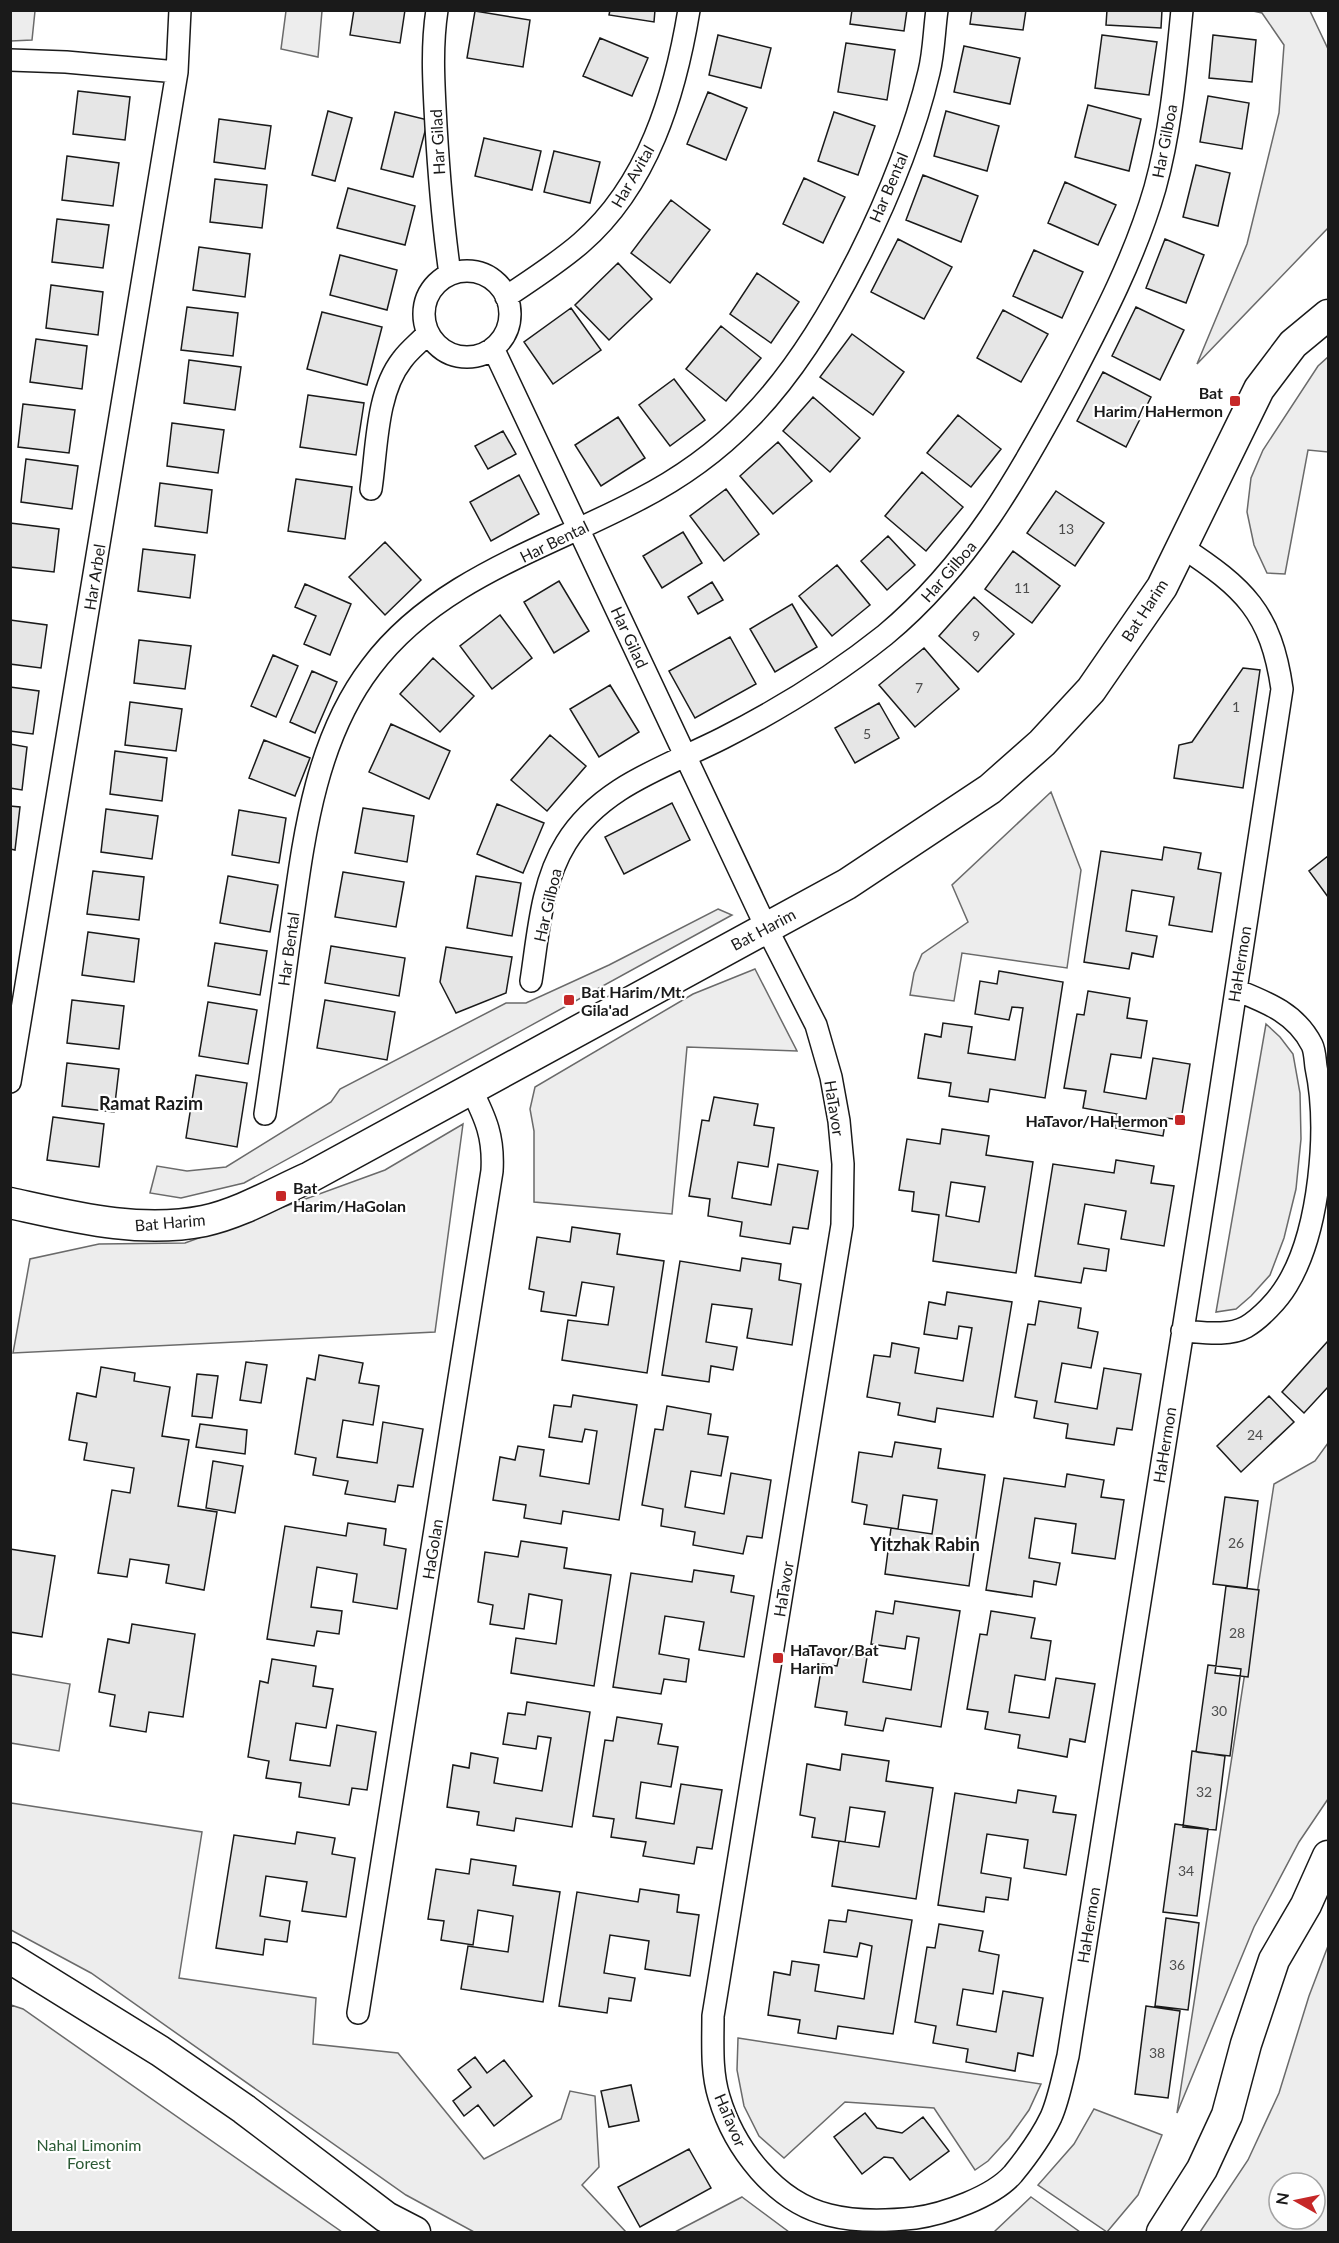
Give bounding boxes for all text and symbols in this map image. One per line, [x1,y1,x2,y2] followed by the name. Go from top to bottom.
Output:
[1148,102,1180,180] street label: Har Gilboa
[426,109,448,175] street label: Har Gilad
[607,141,657,211] street label: Har Avital
[865,149,911,225] street label: Har Bental
[1094,383,1223,420] place label: Bat Harim/HaHermon
[1228,394,1242,408] marker: Bat Harim/HaHermon
[516,516,592,566] street label: Har Bental
[1058,520,1074,537] house number: 13
[916,537,980,605] street label: Har Gilboa
[79,543,109,611] street label: Har Arbel
[1117,575,1171,645] street label: Bat Harim
[1014,579,1030,596] house number: 11
[608,603,652,671] street label: Har Gilad
[972,627,980,644] house number: 9
[915,679,923,696] house number: 7
[1232,698,1240,715] house number: 1
[863,725,871,742] house number: 5
[529,866,565,944] street label: Har Gilboa
[727,904,799,954] street label: Bat Harim
[273,911,303,987] street label: Har Bental
[1224,924,1254,1004] street label: HaHermon
[581,982,685,1019] place label: Bat Harim/Mt. Gila'ad
[562,993,576,1007] marker: Bat Harim/Mt. Gila'ad
[821,1079,849,1137] street label: HaTavor
[99,1092,203,1114] district label: Ramat Razim
[1026,1111,1168,1130] place label: HaTavor/HaHermon
[1173,1113,1187,1127] marker: HaTavor/HaHermon
[293,1178,406,1215] place label: Bat Harim/HaGolan
[274,1189,288,1203] marker: Bat Harim/HaGolan
[134,1209,206,1235] street label: Bat Harim
[1149,1405,1179,1485] street label: HaHermon
[1247,1426,1263,1443] house number: 24
[418,1517,446,1581] street label: HaGolan
[869,1533,980,1555] district label: Yitzhak Rabin
[1228,1534,1244,1551] house number: 26
[769,1560,797,1618] street label: HaTavor
[1229,1624,1245,1641] house number: 28
[790,1640,879,1677] place label: HaTavor/Bat Harim
[771,1651,785,1665] marker: HaTavor/Bat Harim
[1211,1702,1227,1719] house number: 30
[1196,1783,1212,1800] house number: 32
[1178,1862,1194,1879] house number: 34
[1073,1885,1103,1965] street label: HaHermon
[1169,1956,1185,1973] house number: 36
[1149,2044,1165,2061] house number: 38
[711,2090,751,2150] street label: HaTavor
[37,2135,141,2172] park label: Nahal Limonim Forest
[1267,2171,1327,2231] north arrow
[1271,2191,1292,2206] text: N

